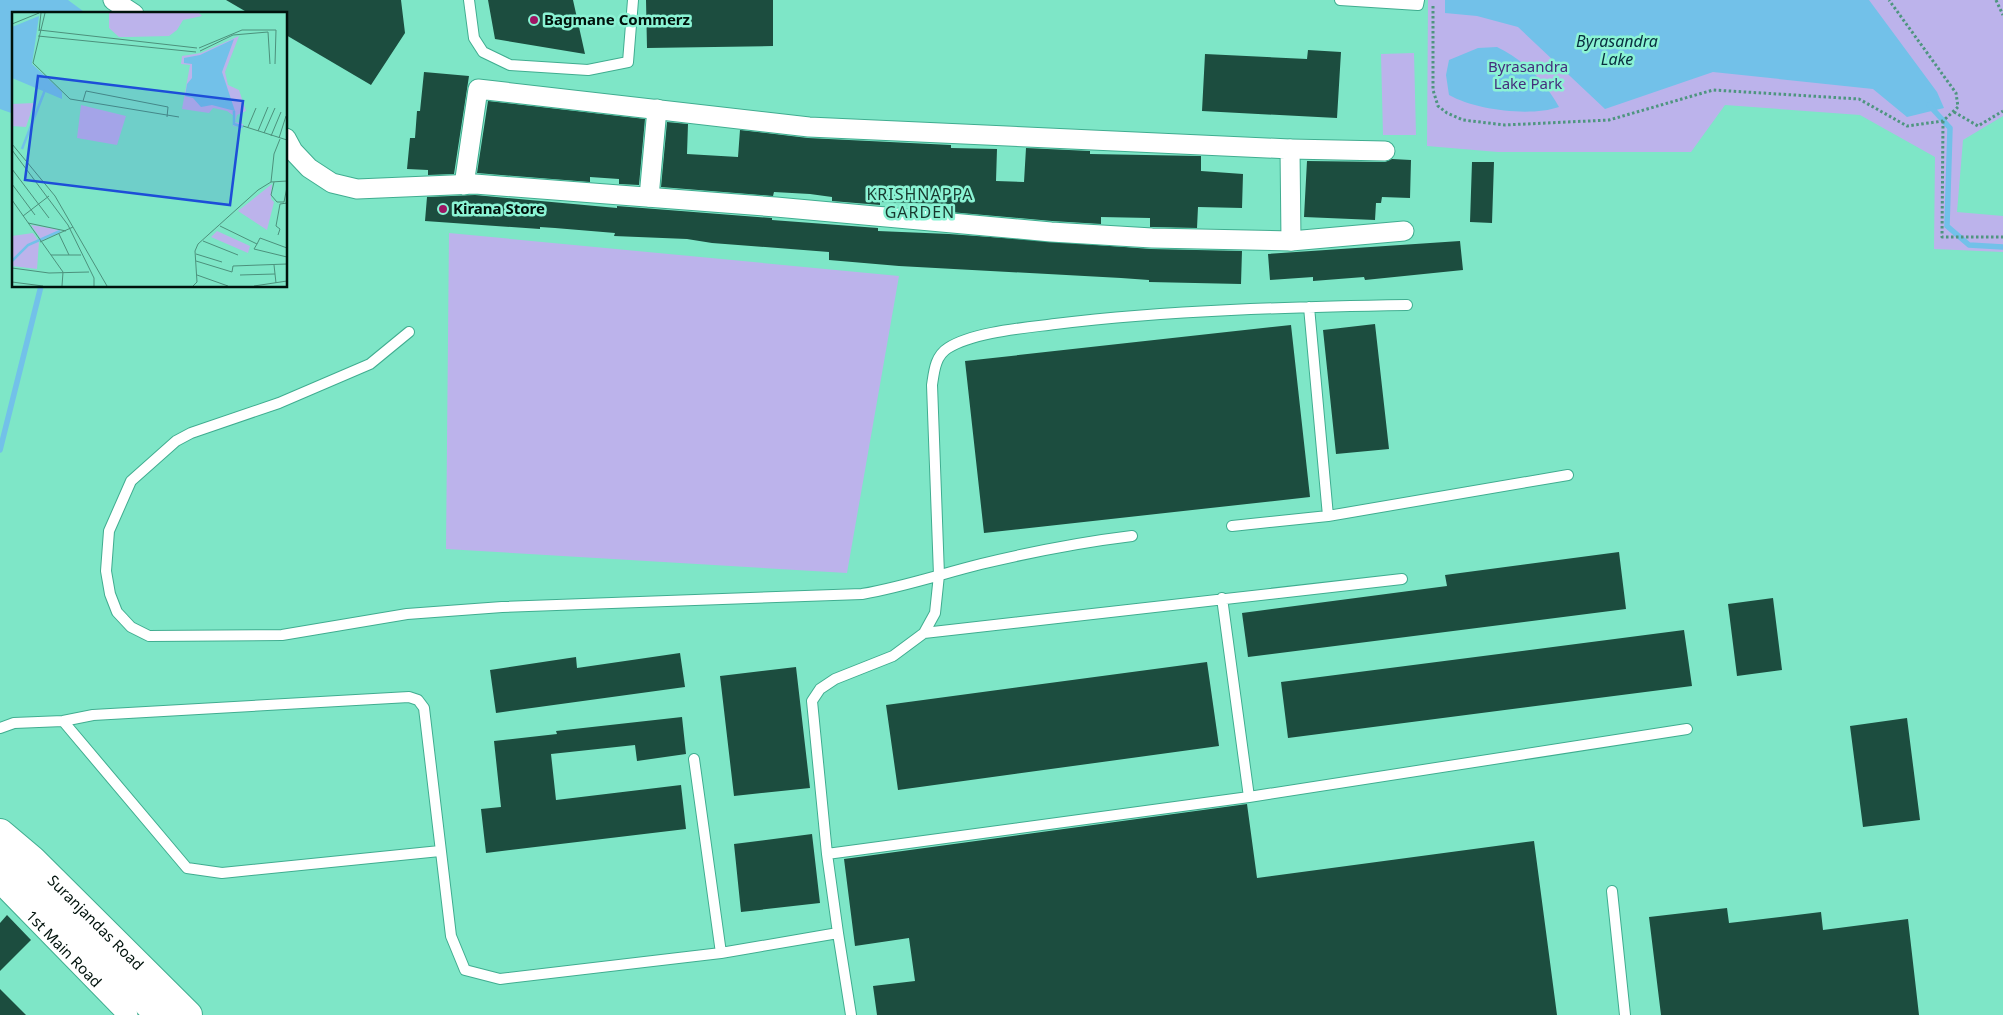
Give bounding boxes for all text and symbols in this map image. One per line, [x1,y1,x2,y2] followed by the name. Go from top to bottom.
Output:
[544,9,690,29] place label: Bagmane Commerz
[12,12,288,288] inset map
[528,14,540,26] marker: Bagmane Commerz
[1576,30,1658,70] water label: Byrasandra Lake
[1488,56,1568,93] park label: Byrasandra Lake Park
[866,183,974,223] district label: KRISHNAPPA GARDEN
[453,198,545,218] place label: Kirana Store
[437,203,449,215] marker: Kirana Store
[44,870,148,974] street label: Suranjandas Road
[22,906,107,991] street label: 1st Main Road

